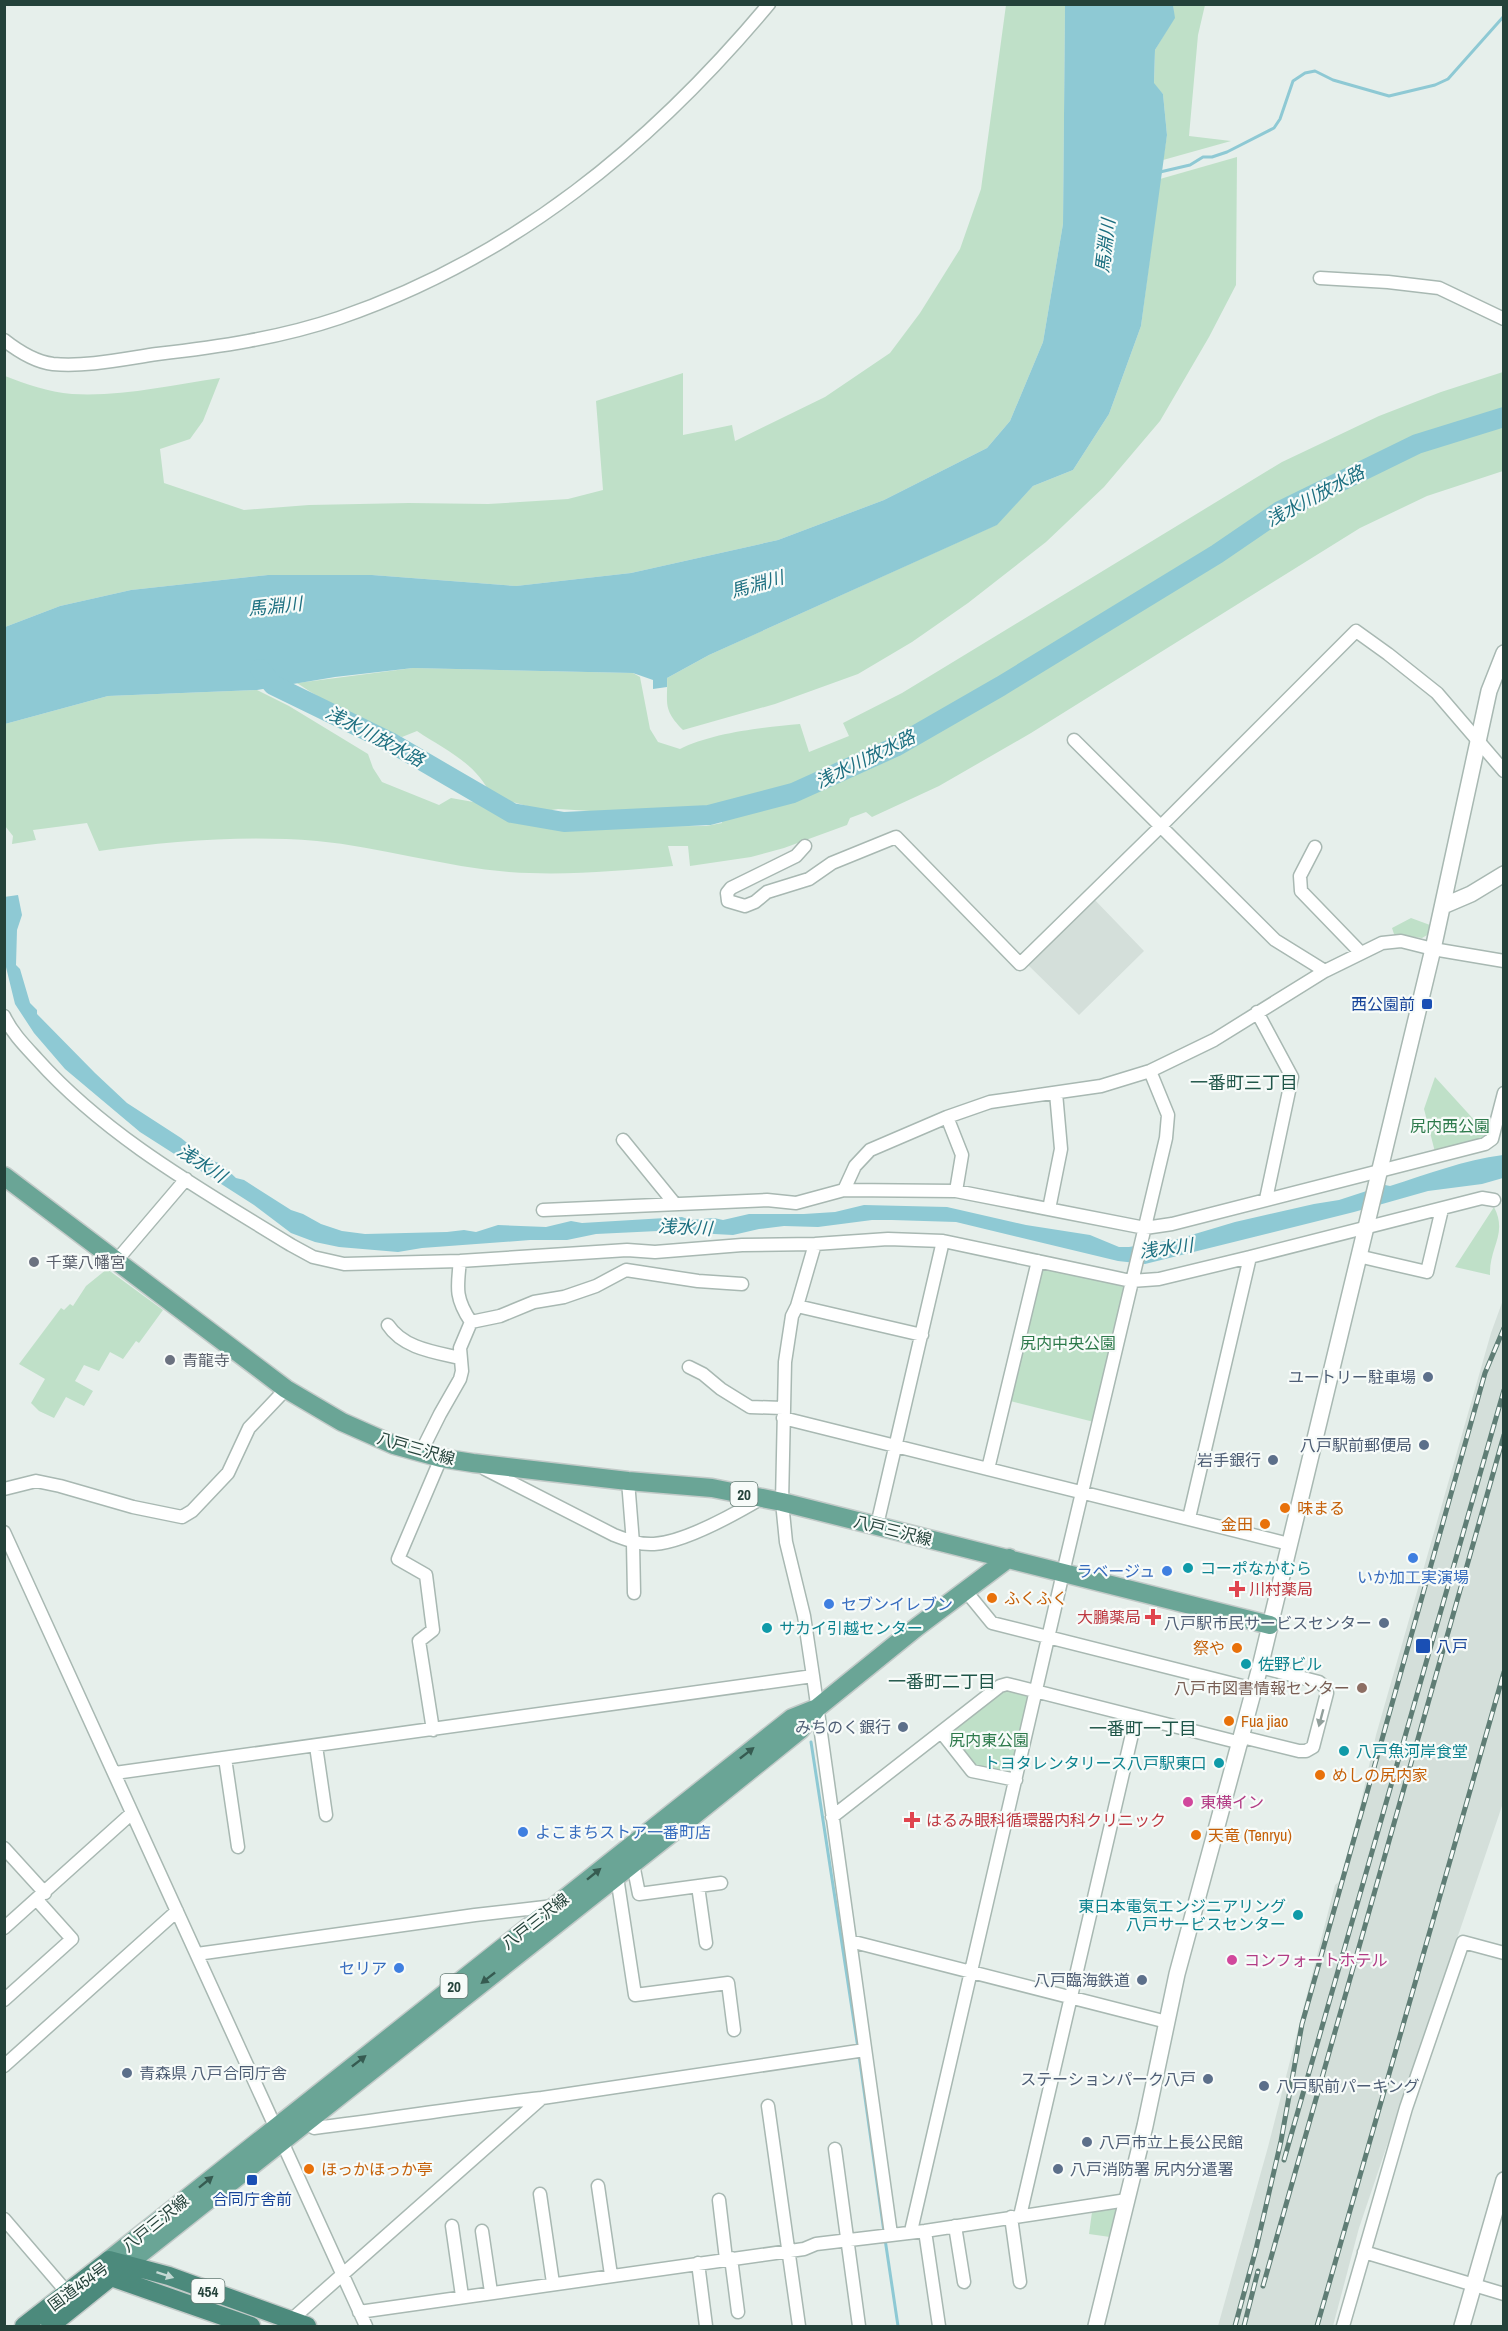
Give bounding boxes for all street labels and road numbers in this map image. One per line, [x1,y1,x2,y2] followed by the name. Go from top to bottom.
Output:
[375,1426,457,1470] street label: 八戸三沢線
[730,1482,758,1506] road number: 20
[852,1510,934,1550] street label: 八戸三沢線
[497,1888,573,1954] street label: 八戸三沢線
[440,1974,468,1998] road number: 20
[117,2189,193,2257] street label: 八戸三沢線
[43,2257,113,2315] street label: 国道454号
[192,2279,224,2303] road number: 454

